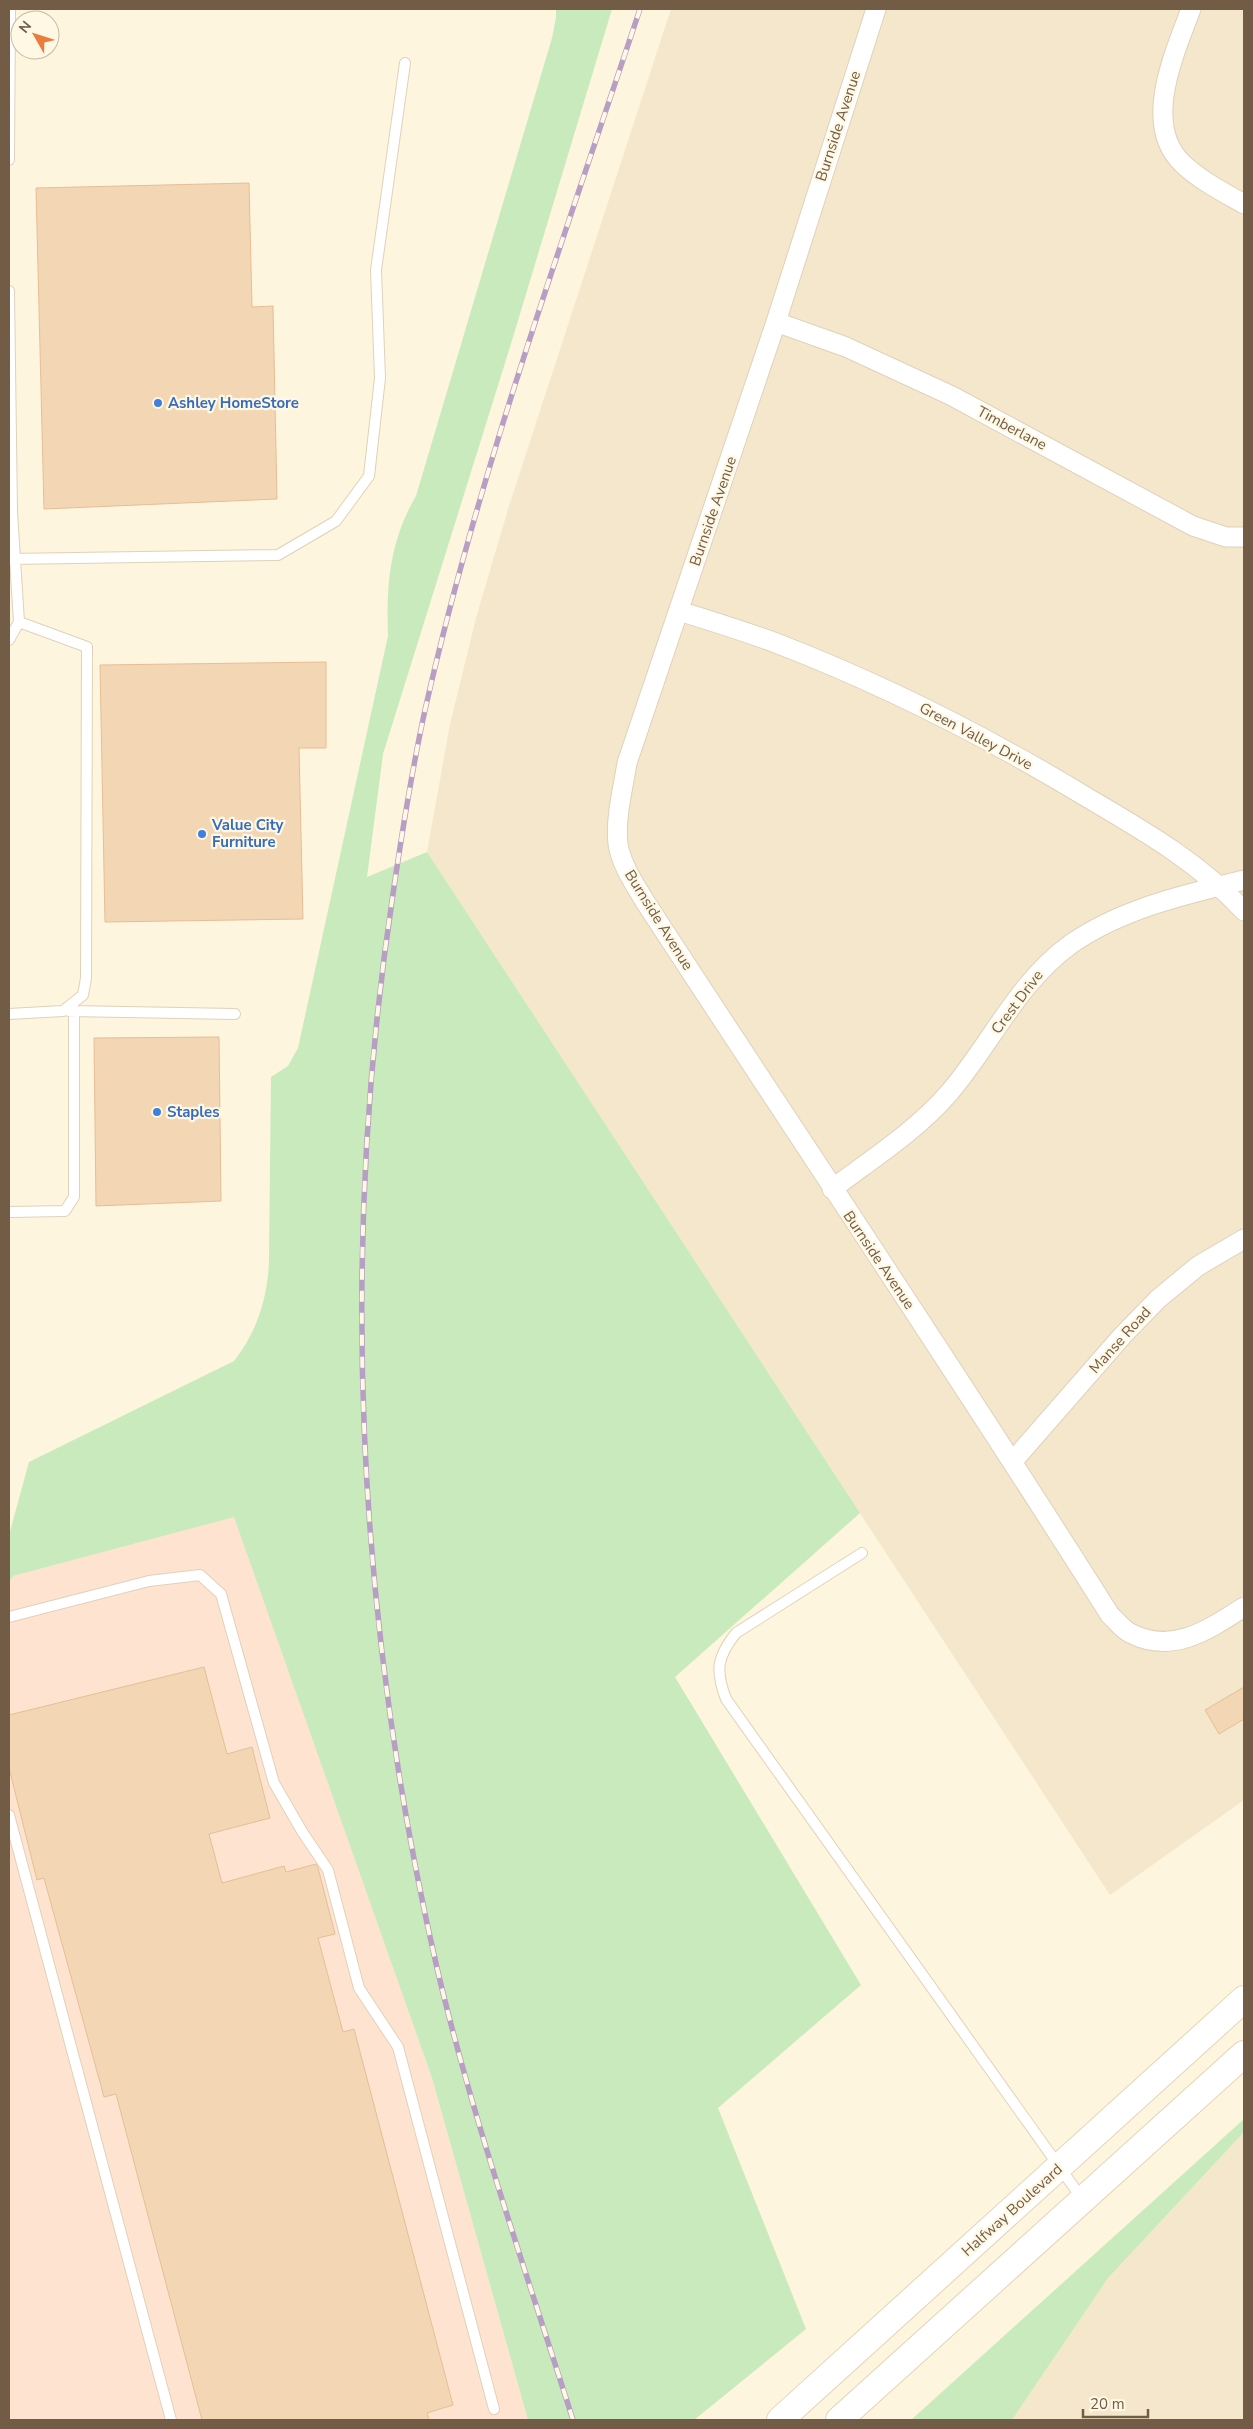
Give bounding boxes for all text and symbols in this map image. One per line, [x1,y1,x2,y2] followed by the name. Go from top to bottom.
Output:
[10,10,60,60] north arrow
[15,17,36,37] text: N
[811,68,865,184] street label: Burnside Avenue
[168,393,299,413] place label: Ashley HomeStore
[152,397,164,409] marker: Ashley HomeStore
[974,401,1050,455] street label: Timberlane
[685,453,741,569] street label: Burnside Avenue
[916,698,1036,774] street label: Green Valley Drive
[211,815,284,852] place label: Value City Furniture
[196,828,208,840] marker: Value City Furniture
[620,866,698,974] street label: Burnside Avenue
[986,966,1048,1038] street label: Crest Drive
[167,1102,220,1122] place label: Staples
[151,1106,163,1118] marker: Staples
[839,1207,919,1313] street label: Burnside Avenue
[1085,1302,1155,1378] street label: Manse Road
[957,2159,1067,2261] street label: Halfway Boulevard
[1083,2386,1148,2418] scale bar
[1090,2394,1125,2414] text: 20 m

